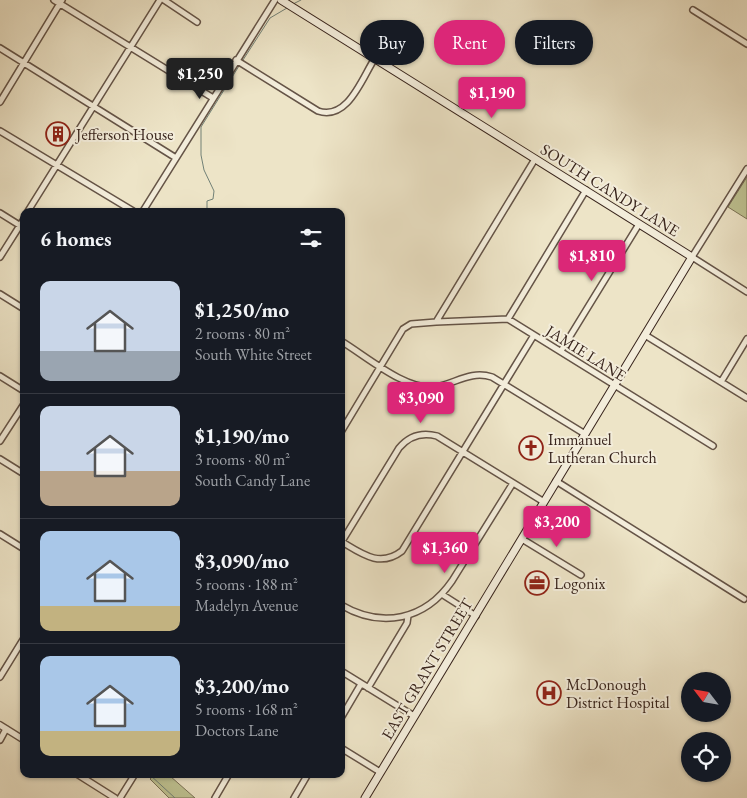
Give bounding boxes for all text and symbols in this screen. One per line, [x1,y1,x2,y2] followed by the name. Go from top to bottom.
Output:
[360,20,424,65] chip: Buy
[434,20,505,65] chip: Rent
[515,20,593,65] chip: Filters
[159,58,241,100] pin: $1,250
[177,63,223,84] text: $1,250
[451,76,533,119] pin: $1,190
[469,82,515,103] text: $1,190
[45,121,71,147] building icon: Jefferson House
[74,124,174,145] place label: Jefferson House
[537,139,683,241] street label: SOUTH CANDY LANE
[297,224,325,252] icon: filters
[40,225,112,252] text: 6 homes
[551,240,633,282] pin: $1,810
[569,245,615,266] text: $1,810
[195,296,289,323] text: $1,250/mo
[80,301,140,361] icon: home
[540,319,630,386] street label: JAMIE LANE
[195,323,290,344] text: 2 rooms · 80 m²
[195,344,312,365] text: South White Street
[380,382,462,424] pin: $3,090
[398,387,444,408] text: $3,090
[195,422,289,449] text: $1,190/mo
[80,426,140,486] icon: home
[548,429,657,468] place label: Immanuel Lutheran Church
[518,435,544,461] church icon: Immanuel Lutheran Church
[195,449,290,470] text: 3 rooms · 80 m²
[195,470,310,491] text: South Candy Lane
[516,506,598,548] pin: $3,200
[534,511,580,532] text: $3,200
[404,532,486,574] pin: $1,360
[422,537,468,558] text: $1,360
[195,547,289,574] text: $3,090/mo
[80,551,140,611] icon: home
[524,570,550,596] office icon: Logonix
[554,573,606,594] place label: Logonix
[195,574,298,595] text: 5 rooms · 188 m²
[376,594,478,743] street label: EAST GRANT STREET
[195,595,298,616] text: Madelyn Avenue
[195,672,289,699] text: $3,200/mo
[681,672,731,722] north arrow
[681,672,731,782] map controls
[566,674,670,713] place label: McDonough District Hospital
[80,676,140,736] icon: home
[536,680,562,706] hospital icon: McDonough District Hospital
[195,699,298,720] text: 5 rooms · 168 m²
[195,720,279,741] text: Doctors Lane
[681,732,731,782] button: locate

